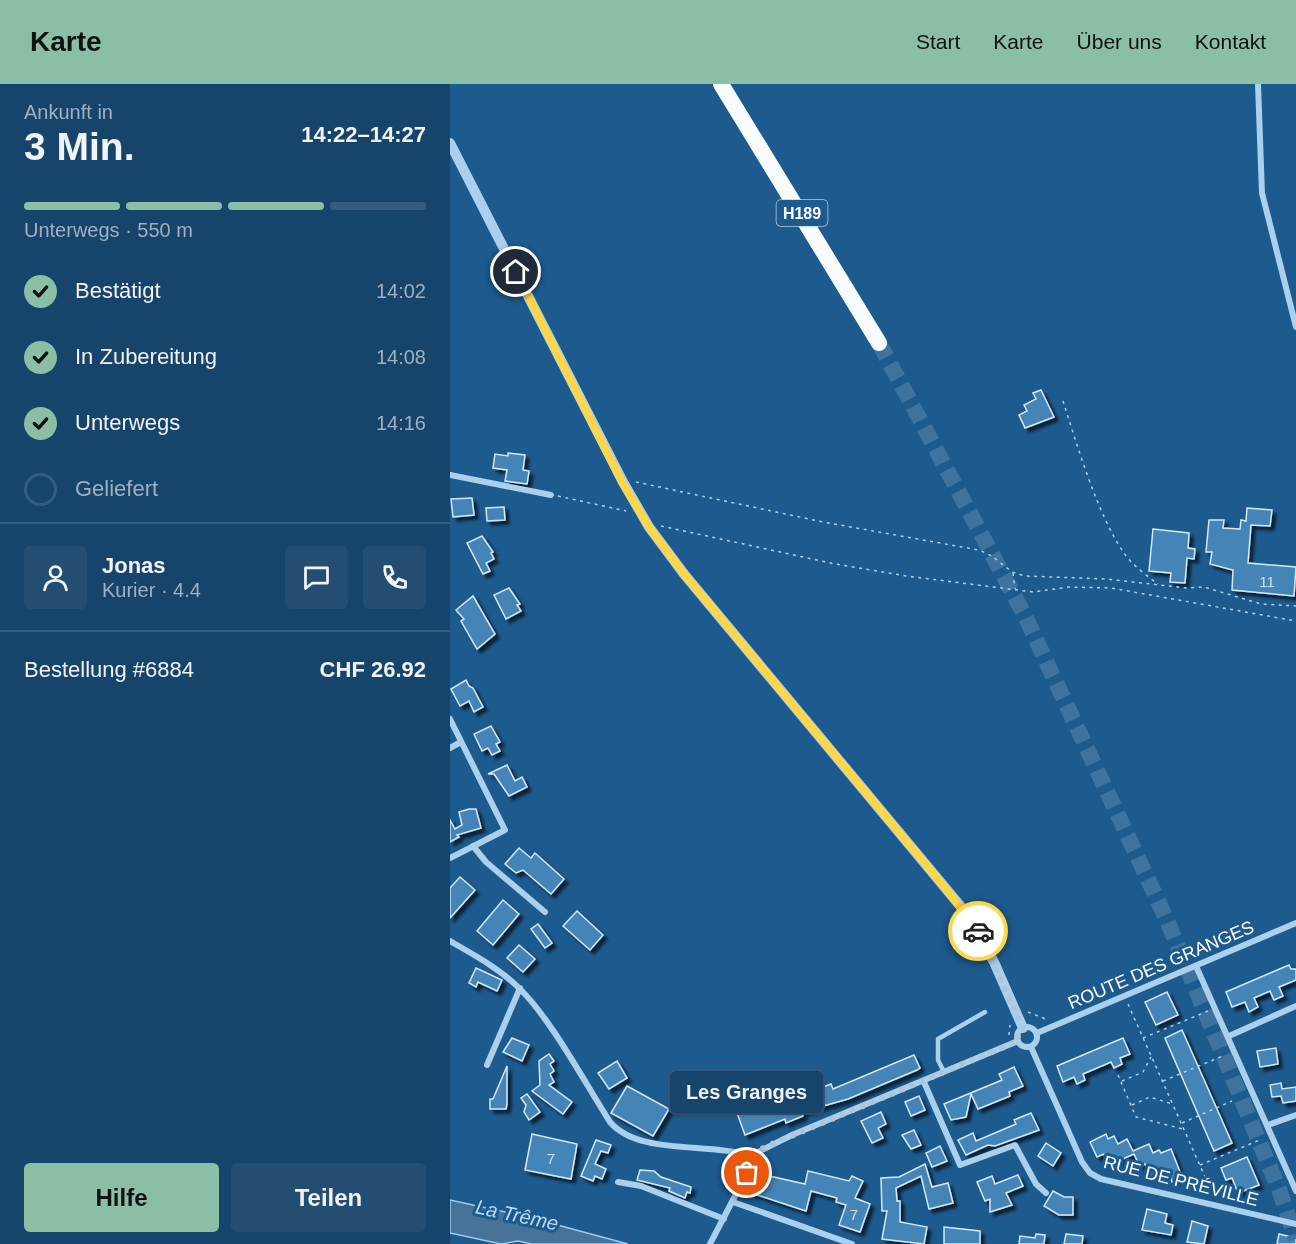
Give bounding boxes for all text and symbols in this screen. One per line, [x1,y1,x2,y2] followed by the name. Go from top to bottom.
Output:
[30,26,102,57] text: Karte
[916,30,960,53] text: Start
[993,30,1044,53] text: Karte
[1077,30,1162,53] text: Über uns
[1195,30,1266,53] text: Kontakt
[24,101,113,123] text: Ankunft in
[301,122,426,147] text: 14:22–14:27
[24,125,135,168] text: 3 Min.
[776,200,828,226] road number: H189
[24,219,193,241] text: Unterwegs · 550 m
[490,246,541,297] pin
[499,255,532,288] icon: home
[24,275,57,308] icon: check
[75,278,161,303] text: Bestätigt
[376,280,426,302] text: 14:02
[24,341,57,374] icon: check
[75,344,217,369] text: In Zubereitung
[376,346,426,368] text: 14:08
[24,407,57,440] icon: check
[75,410,180,435] text: Unterwegs
[376,412,426,434] text: 14:16
[75,476,158,501] text: Geliefert
[24,546,87,609] button: person
[285,546,348,609] button: chat
[363,546,426,609] button: phone
[102,553,166,578] text: Jonas
[1259,573,1275,590] house number: 11
[102,579,201,601] text: Kurier · 4.4
[24,657,194,682] text: Bestellung #6884
[320,657,426,682] text: CHF 26.92
[948,901,1008,961] courier
[962,915,995,948] icon: car
[1065,917,1257,1013] street label: ROUTE DES GRANGES
[670,1071,824,1113] callout: Les Granges
[686,1081,807,1103] text: Les Granges
[721,1147,772,1198] pin
[547,1150,555,1167] house number: 7
[1101,1152,1261,1210] street label: RUE DE PRÉVILLE
[730,1156,763,1189] icon: bag
[24,1163,219,1232] button: Hilfe
[231,1163,426,1232] button: Teilen
[474,1195,560,1235] water label: La Trême
[850,1206,858,1223] house number: 7

